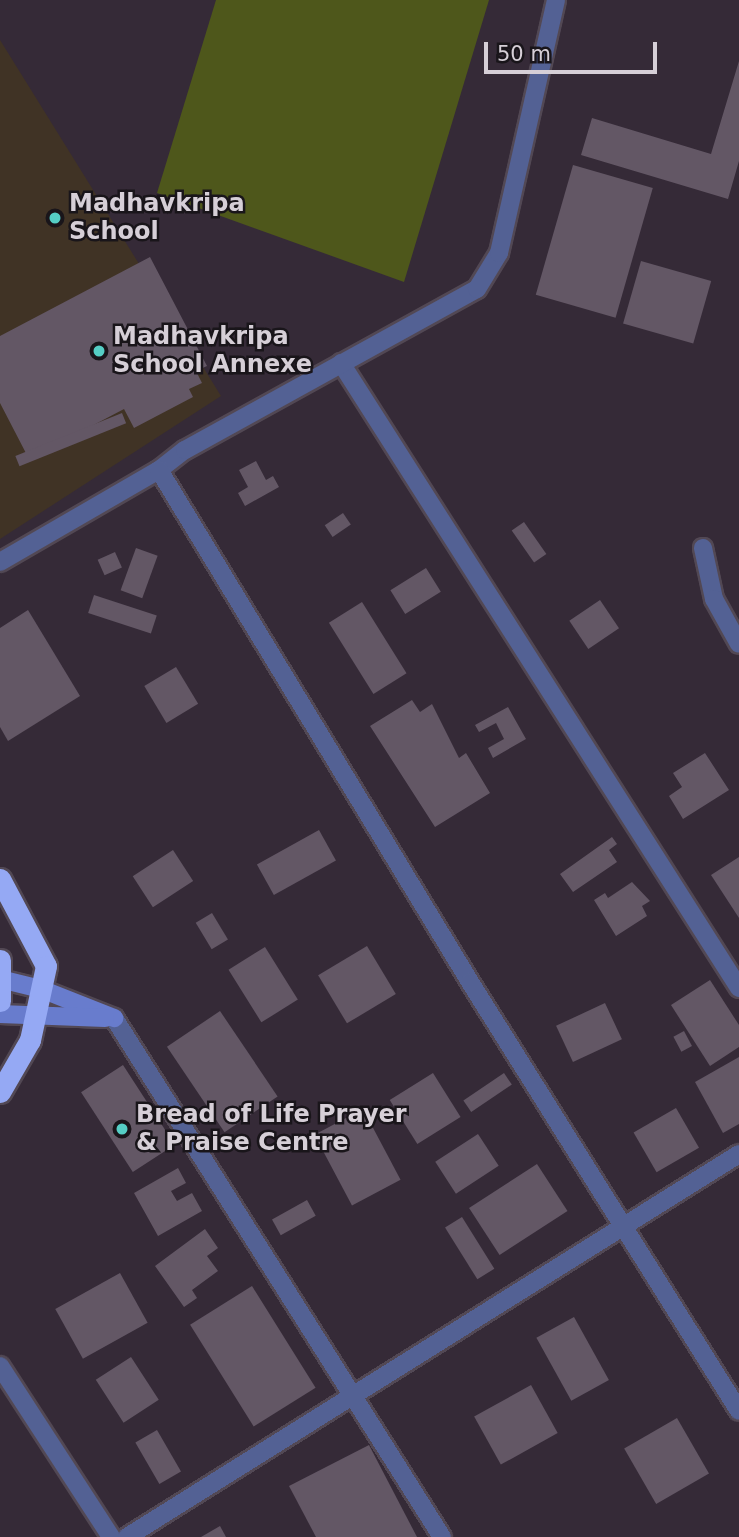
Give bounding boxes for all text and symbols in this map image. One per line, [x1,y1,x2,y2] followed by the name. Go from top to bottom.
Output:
[487,28,660,72] scale bar
[497,42,551,66] text: 50 m
[69,190,245,246] place label: Madhavkripa School
[47,210,63,226] marker: Madhavkripa School
[113,323,312,379] place label: Madhavkripa School Annexe
[91,343,107,359] marker: Madhavkripa School Annexe
[136,1101,407,1157] place label: Bread of Life Prayer & Praise Centre
[114,1121,130,1137] marker: Bread of Life Prayer & Praise Centre

